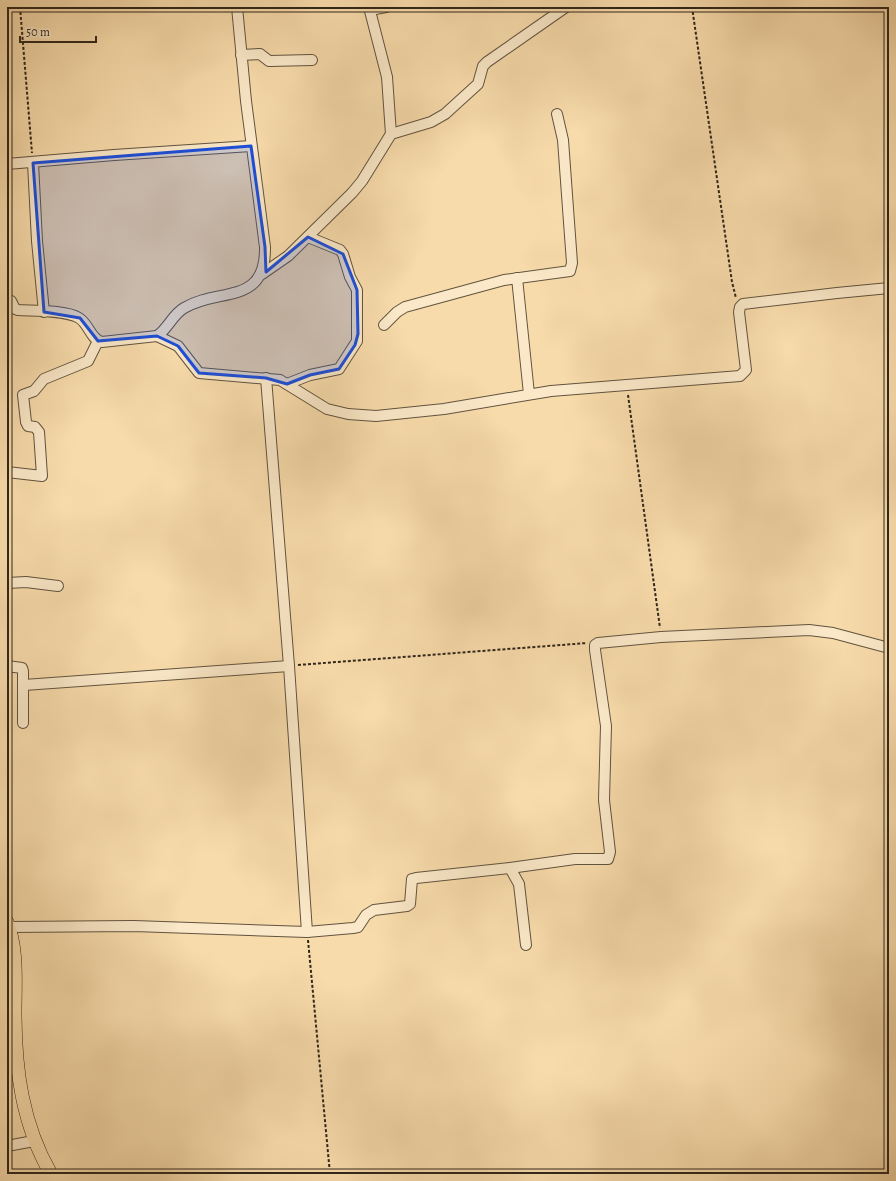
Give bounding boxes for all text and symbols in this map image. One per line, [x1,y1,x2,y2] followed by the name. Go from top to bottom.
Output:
[20,18,96,44] scale bar
[26,24,50,40] text: 50 m

